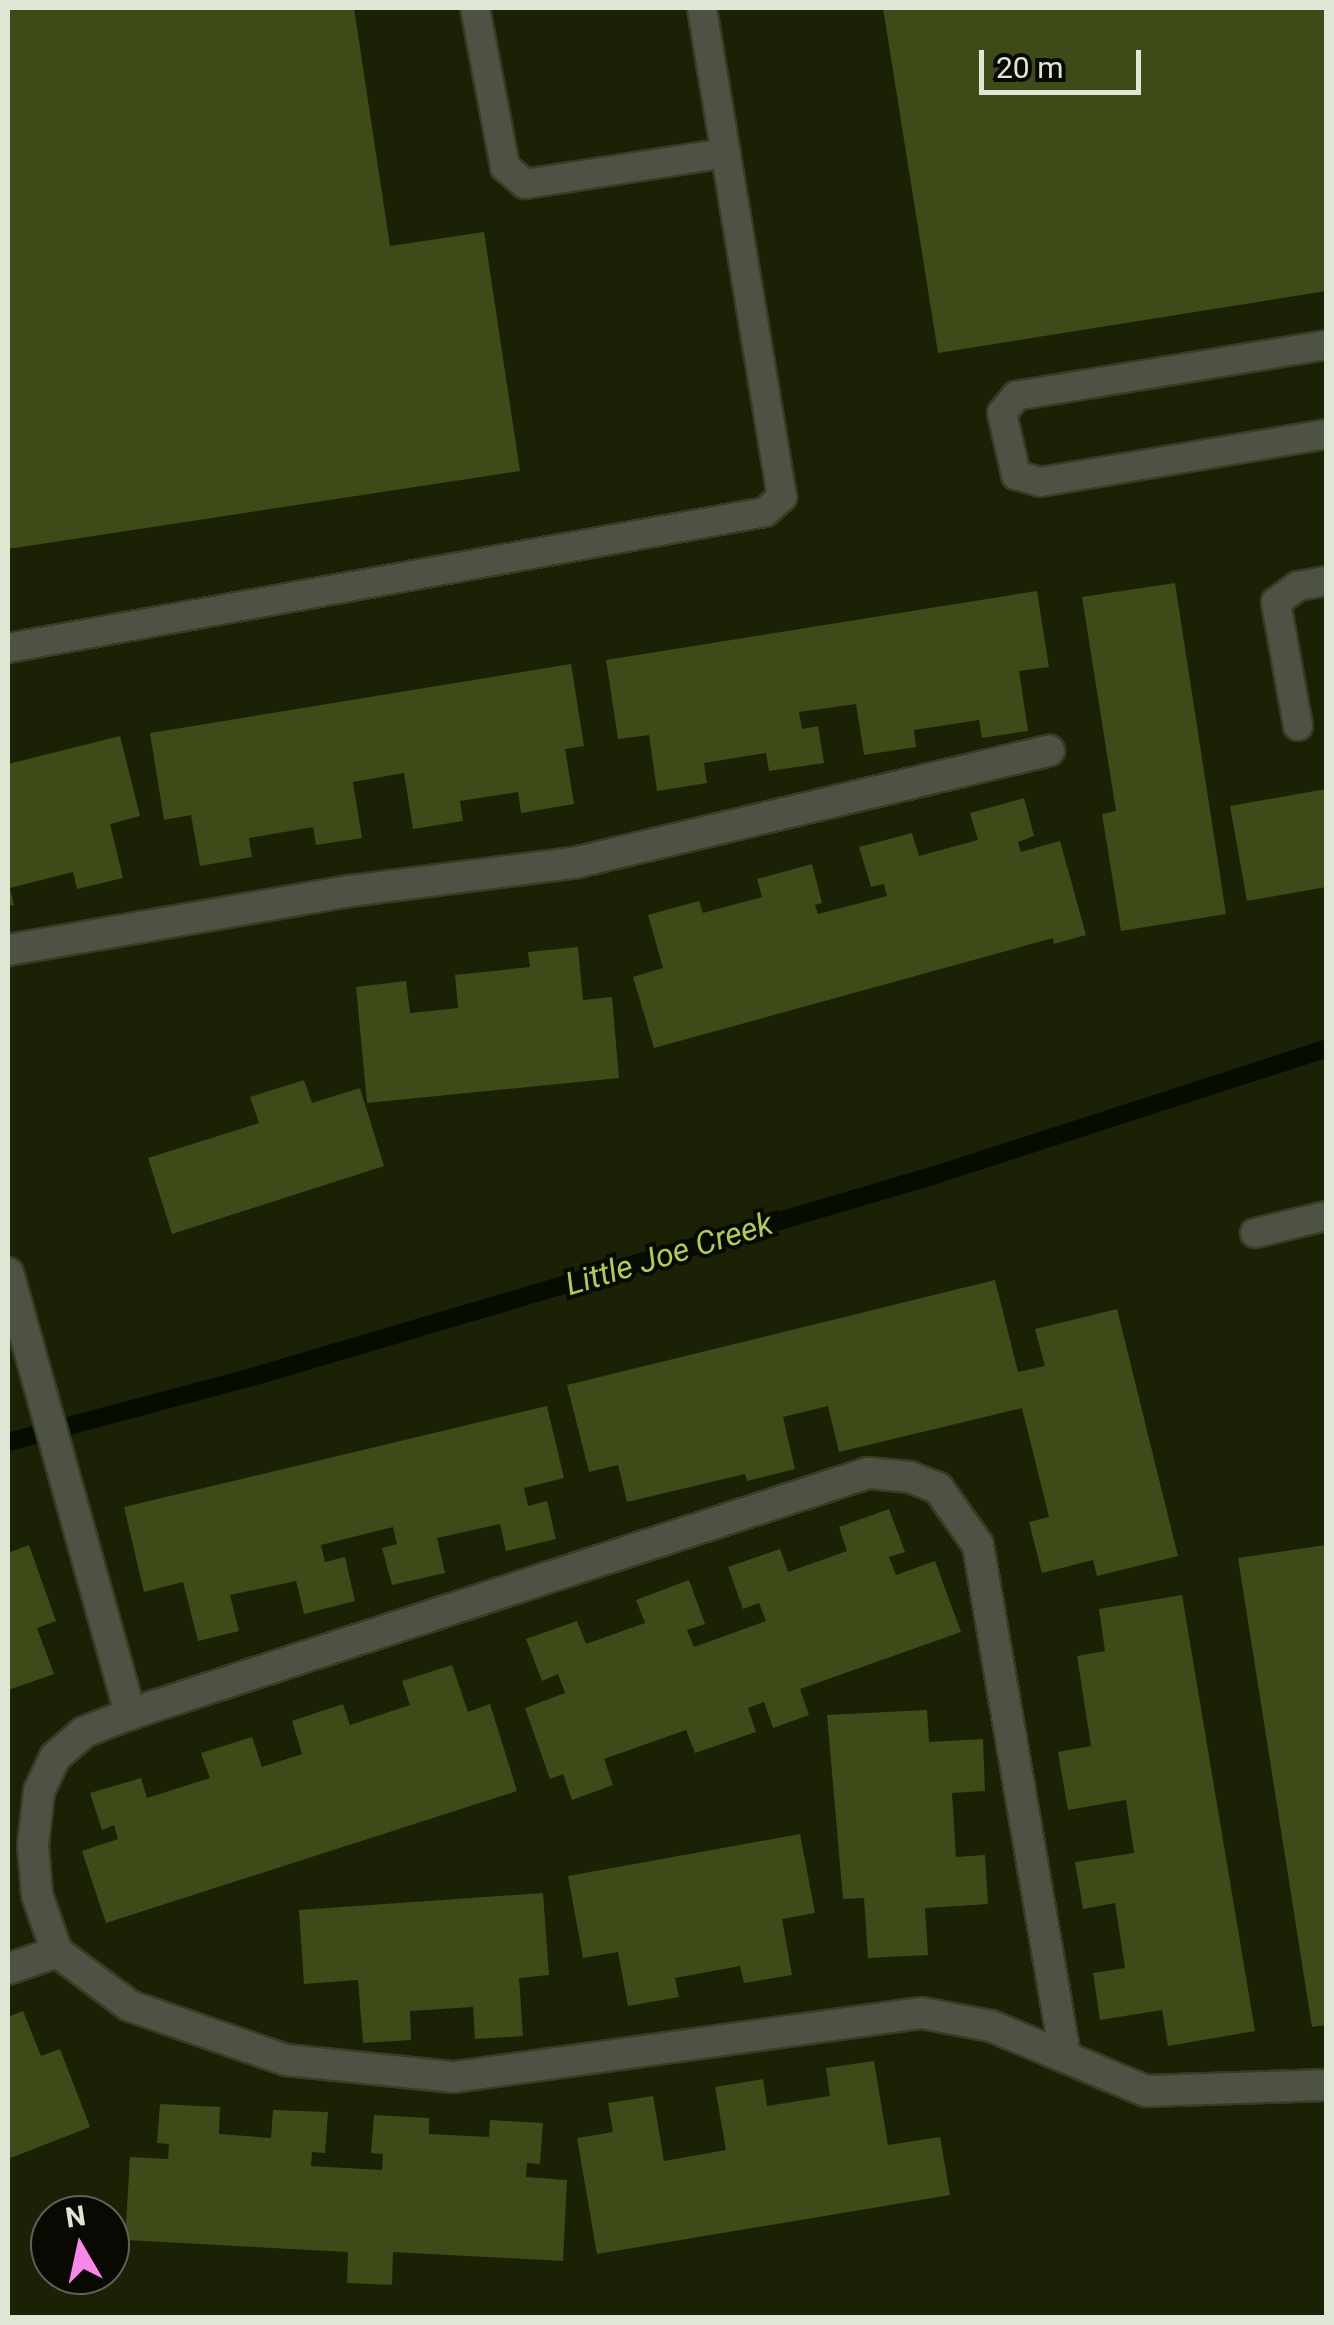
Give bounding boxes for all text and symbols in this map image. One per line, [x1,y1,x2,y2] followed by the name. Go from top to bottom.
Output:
[984,30,1146,92] scale bar
[996,50,1063,85] text: 20 m
[561,1204,777,1304] water label: Little Joe Creek
[30,2195,130,2295] north arrow
[63,2199,88,2235] text: N

